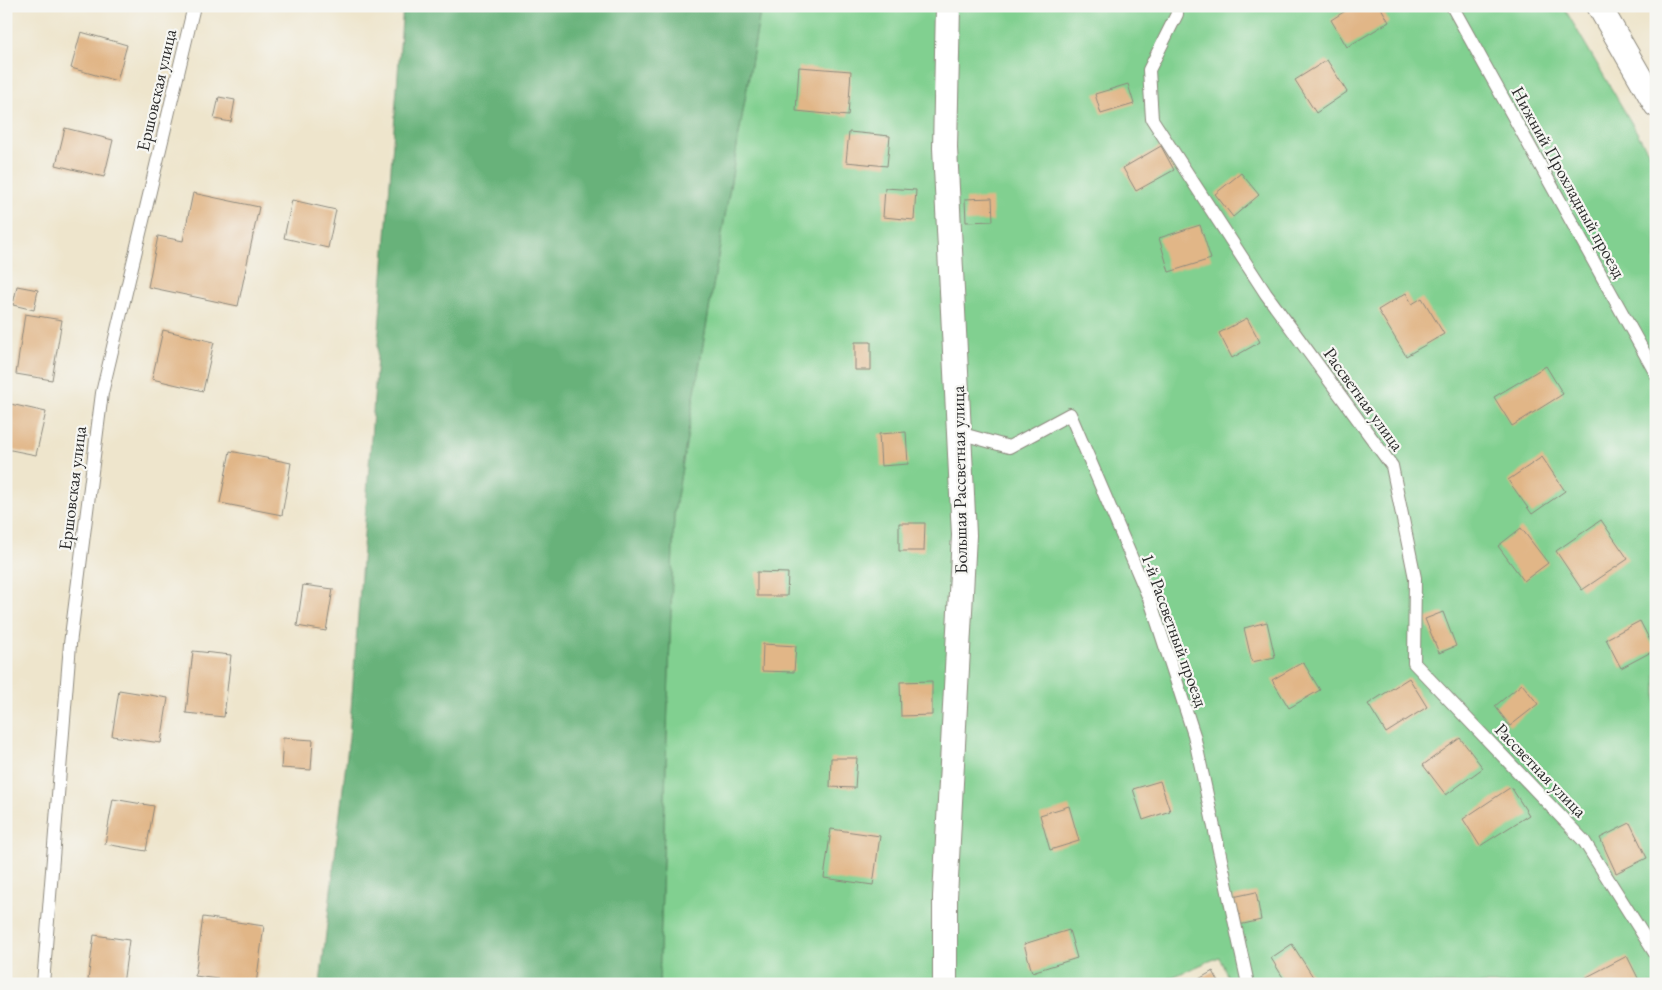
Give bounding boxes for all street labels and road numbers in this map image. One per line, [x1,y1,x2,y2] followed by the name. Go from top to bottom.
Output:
[131,26,181,153] street label: Ершовская улица
[1507,82,1631,282] street label: Нижний Прохладный проезд
[1319,343,1410,456] street label: Рассветная улица
[946,385,972,574] street label: Большая Рассветная улица
[53,424,91,551] street label: Ершовская улица
[1137,550,1213,710] street label: 1-й Рассветный проезд
[1490,718,1592,823] street label: Рассветная улица

